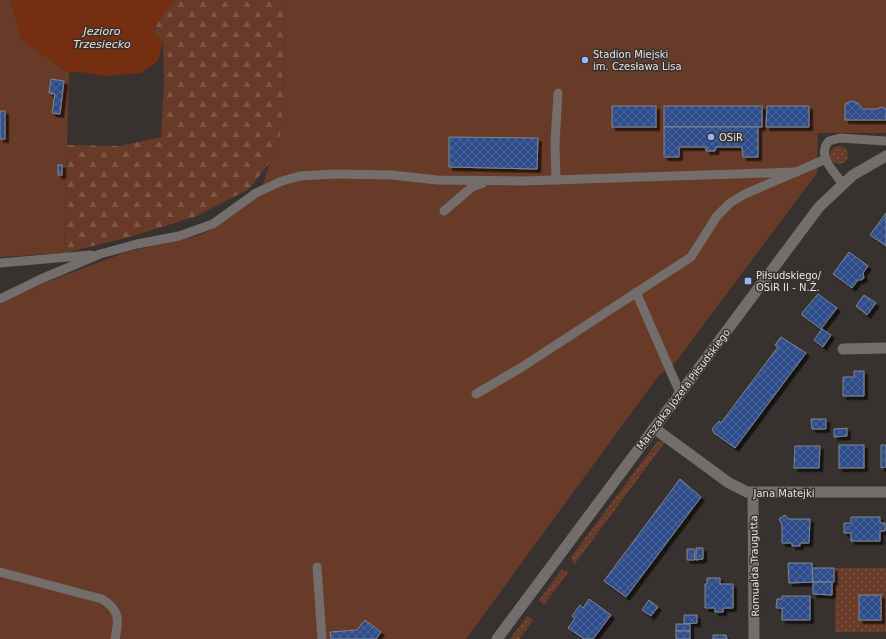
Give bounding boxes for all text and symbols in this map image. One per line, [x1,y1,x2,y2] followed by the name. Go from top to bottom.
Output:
[73,25,131,51] water label: Jezioro Trzesiecko
[593,49,682,72] place label: Stadion Miejski im. Czesława Lisa
[580,55,590,65] marker: Stadion Miejski im. Czesława Lisa
[706,132,716,142] marker: OSiR
[719,132,743,143] place label: OSiR
[756,270,822,293] place label: Piłsudskiego/ OSiR II - N.Ż.
[743,276,753,286] marker: Piłsudskiego/ OSiR II - N.Ż.
[634,327,732,452] street label: Marszałka Józefa Piłsudskiego
[753,488,814,499] street label: Jana Matejki
[748,515,761,617] street label: Romualda Traugutta

